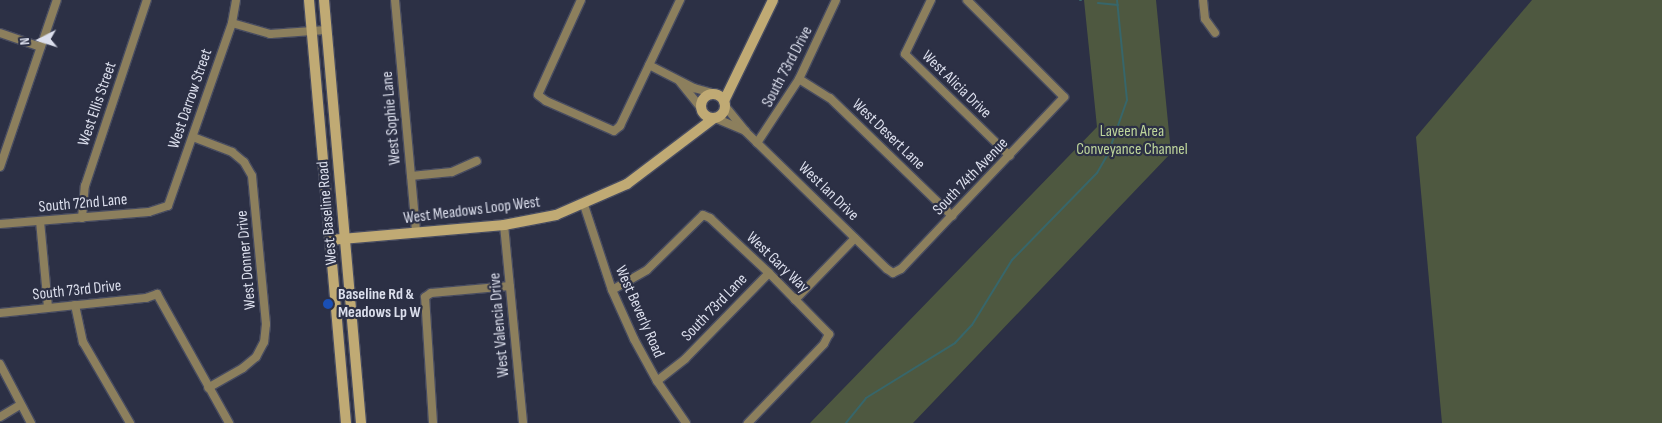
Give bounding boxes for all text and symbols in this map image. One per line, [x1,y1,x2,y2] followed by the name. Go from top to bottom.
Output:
[15,15,65,65] north arrow
[759,23,817,111] street label: South 73rd Drive
[16,37,33,46] text: N
[165,46,217,152] street label: West Darrow Street
[917,47,995,123] street label: West Alicia Drive
[75,59,121,149] street label: West Ellis Street
[378,70,406,166] street label: West Sophie Lane
[848,96,928,174] street label: West Desert Lane
[1076,122,1188,160] park label: Laveen Area Conveyance Channel
[929,134,1013,220] street label: South 74th Avenue
[794,159,862,225] street label: West Ian Drive
[314,160,342,266] street label: West Baseline Road
[38,191,128,217] street label: South 72nd Lane
[402,193,542,229] street label: West Meadows Loop West
[233,210,261,310] street label: West Donner Drive
[742,228,812,298] street label: West Gary Way
[610,263,668,361] street label: West Beverly Road
[678,270,752,346] street label: South 73rd Lane
[486,272,514,378] street label: West Valencia Drive
[32,277,122,305] street label: South 73rd Drive
[338,285,421,323] place label: Baseline Rd & Meadows Lp W
[322,298,334,310] marker: Baseline Rd & Meadows Lp W

